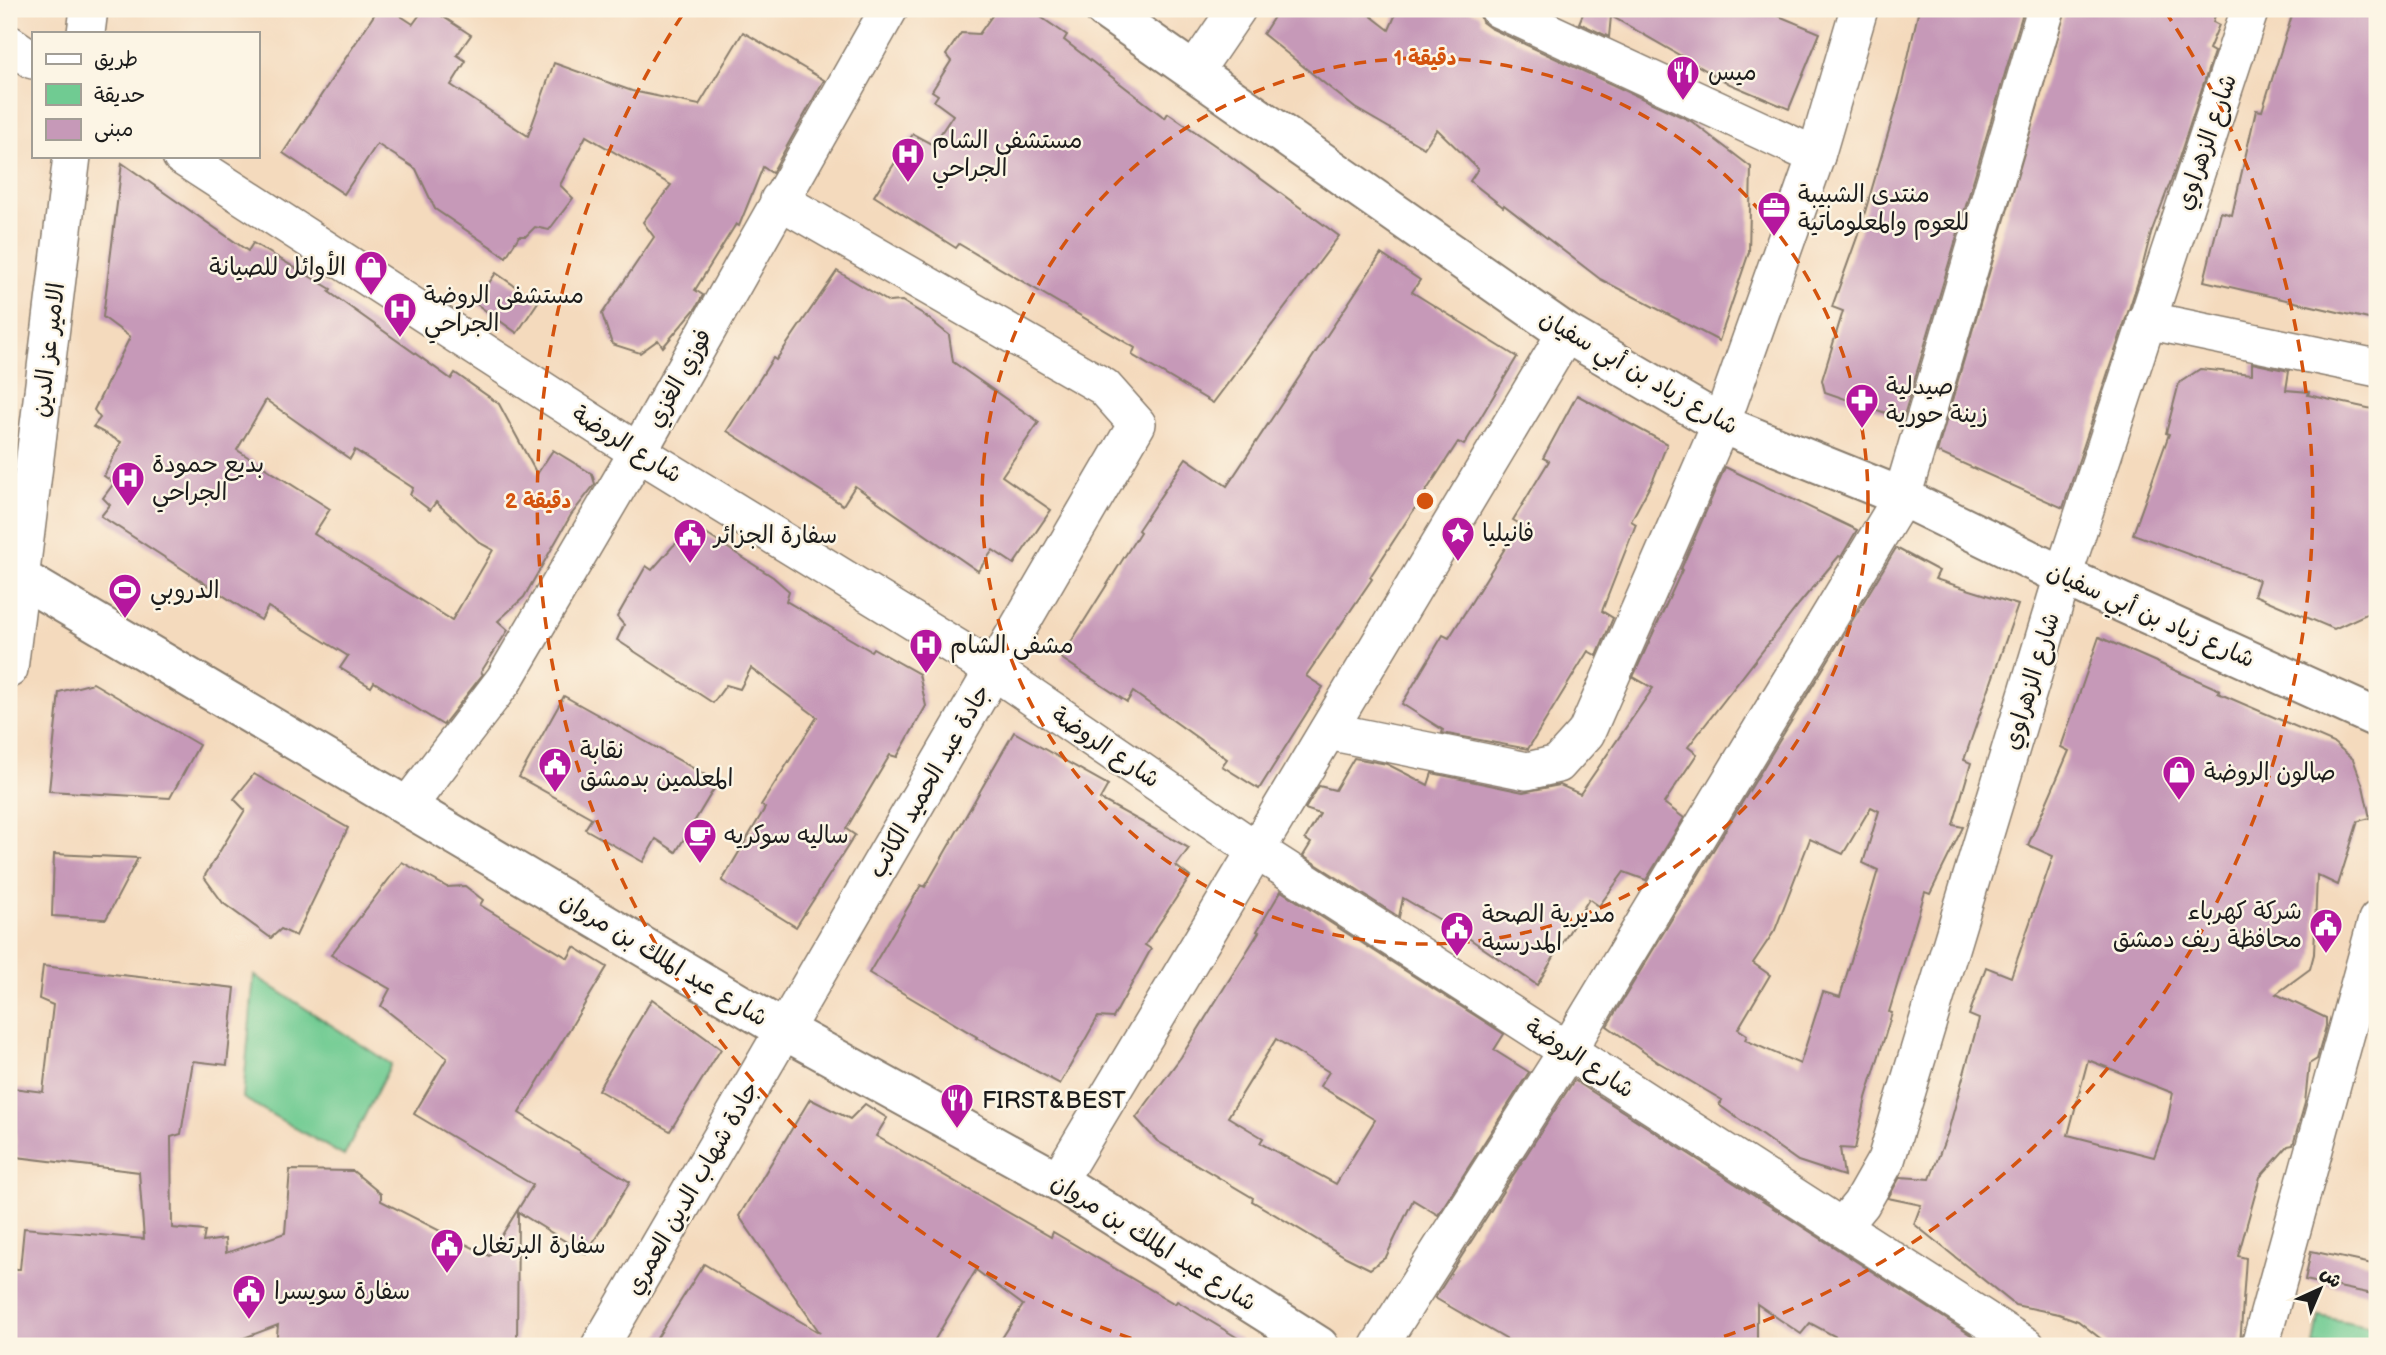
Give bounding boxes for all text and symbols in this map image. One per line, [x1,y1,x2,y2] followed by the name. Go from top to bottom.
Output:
[32,32,259,158] legend
[1394,46,1456,71] text: 1 دقيقة
[94,47,138,72] text: طريق
[1664,53,1702,102] restaurant icon: ميس
[1708,58,1757,87] place label: ميس
[2170,70,2245,215] street label: شارع الزهراوي
[94,83,145,108] text: حديقة
[94,117,133,143] text: مبنى
[932,126,1083,189] place label: مستشفى الشام الجراحي
[889,135,927,184] hospital icon: مستشفى الشام الجراحي
[1798,180,1969,240] place label: منتدى الشبيبة للعوم والمعلوماتية
[1755,189,1793,238] office icon: منتدى الشبيبة للعوم والمعلوماتية
[352,248,390,297] shop icon: الأوائل للصيانة
[209,250,346,282] place label: الأوائل للصيانة
[26,281,71,419] street label: الامير عز الدين
[424,281,584,344] place label: مستشفى الروضة الجراحي
[381,290,419,339] hospital icon: مستشفى الروضة الجراحي
[1531,303,1744,446] street label: شارع زياد بن أبي سفيان
[641,324,720,434] street label: فوزي الغزي
[1886,372,1988,429] place label: صيدلية زينة حورية
[1843,381,1881,430] pharmacy icon: صيدلية زينة حورية
[565,399,687,491] street label: شارع الروضة
[152,450,264,513] place label: بديع حمودة الجراحي
[109,459,147,508] hospital icon: بديع حمودة الجراحي
[505,489,571,514] text: 2 دقيقة
[1413,489,1437,513] centre of rings
[1439,514,1477,563] place icon: فانيليا
[671,516,709,565] public building icon: سفارة الجزائر
[1482,519,1534,548] place label: فانيليا
[712,521,837,550] place label: سفارة الجزائر
[2040,556,2260,680] street label: شارع زياد بن أبي سفيان
[106,571,144,620] sports icon: الدروبي
[150,576,220,611] place label: الدروبي
[1997,609,2068,754] street label: شارع الزهراوي
[907,626,945,675] hospital icon: مشفى الشام
[950,631,1074,663] place label: مشفى الشام
[862,679,997,883] street label: جادة عبد الحميد الكاتب
[1045,701,1165,796] street label: شارع الروضة
[580,736,733,793] place label: نقابة المعلمين بدمشق
[536,745,574,794] public building icon: نقابة المعلمين بدمشق
[2160,753,2198,802] shop icon: صالون الروضة
[2204,758,2336,788] place label: صالون الروضة
[681,816,719,865] cafe icon: ساليه سوكريه
[724,821,849,850] place label: ساليه سوكريه
[554,886,773,1035] street label: شارع عبد الملك بن مروان
[2113,897,2302,954] place label: شركة كهرباء محافظة ريف دمشق
[1482,900,1615,957] place label: مديرية الصحة المدرسية
[2307,906,2345,955] public building icon: شركة كهرباء محافظة ريف دمشق
[1438,909,1476,958] public building icon: مديرية الصحة المدرسية
[1519,1012,1640,1106] street label: شارع الروضة
[619,1076,767,1301] street label: جادة شهاب الدين العمري
[938,1081,976,1130] restaurant icon: FIRST&BEST
[982,1086,1127,1115] place label: FIRST&BEST
[1045,1167,1262,1319] street label: شارع عبد الملك بن مروان
[428,1226,466,1275] public building icon: سفارة البرتغال
[472,1231,606,1260] place label: سفارة البرتغال
[2284,1254,2354,1324] north arrow
[2315,1262,2346,1293] text: ش
[230,1272,268,1321] public building icon: سفارة سويسرا
[274,1277,410,1306] place label: سفارة سويسرا

